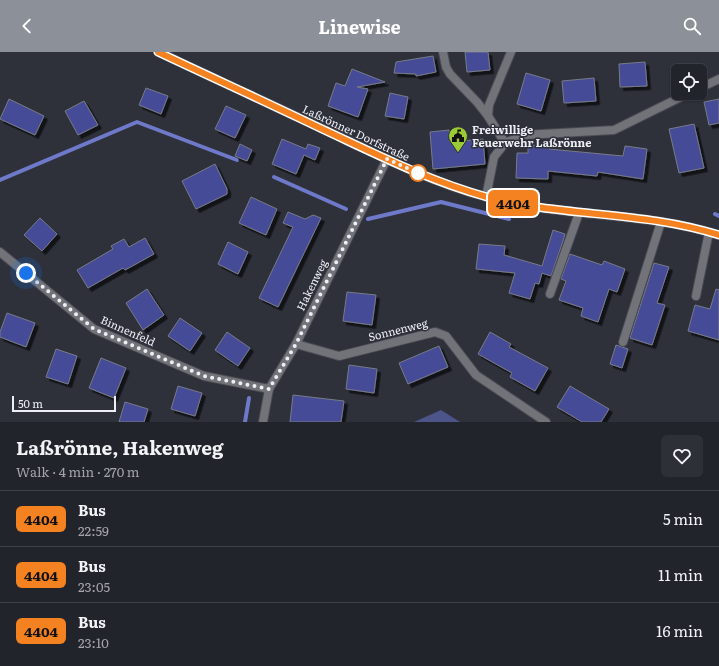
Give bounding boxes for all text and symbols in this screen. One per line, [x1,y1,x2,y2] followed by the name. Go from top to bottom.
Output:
[318,13,401,40] text: Linewise
[16,15,38,37] icon: back
[681,15,703,37] icon: search
[671,64,707,100] map controls
[671,64,707,100] button: locate
[300,100,413,164] street label: Laßrönner Dorfstraße
[472,121,591,150] place label: Freiwillige Feuerwehr Laßrönne
[447,125,469,153] public building icon: Freiwillige Feuerwehr Laßrönne
[409,164,427,182] unlabelled marker
[485,190,541,216] line badge: 4404
[496,193,530,213] text: 4404
[292,255,331,313] street label: Hakenweg
[16,263,36,283] your location
[99,311,158,349] street label: Binnenfeld
[366,314,430,344] street label: Sonnenweg
[12,394,116,413] scale bar
[18,395,43,411] text: 50 m
[16,433,224,461] text: Laßrönne, Hakenweg
[661,435,703,477] button: heart
[16,462,139,481] text: Walk · 4 min · 270 m
[78,498,106,521] text: Bus
[663,507,703,530] text: 5 min
[24,509,58,529] text: 4404
[78,521,109,540] text: 22:59
[78,554,106,577] text: Bus
[658,563,703,586] text: 11 min
[24,565,58,585] text: 4404
[78,577,110,596] text: 23:05
[78,610,106,633] text: Bus
[656,619,703,642] text: 16 min
[24,621,58,641] text: 4404
[78,633,109,652] text: 23:10

